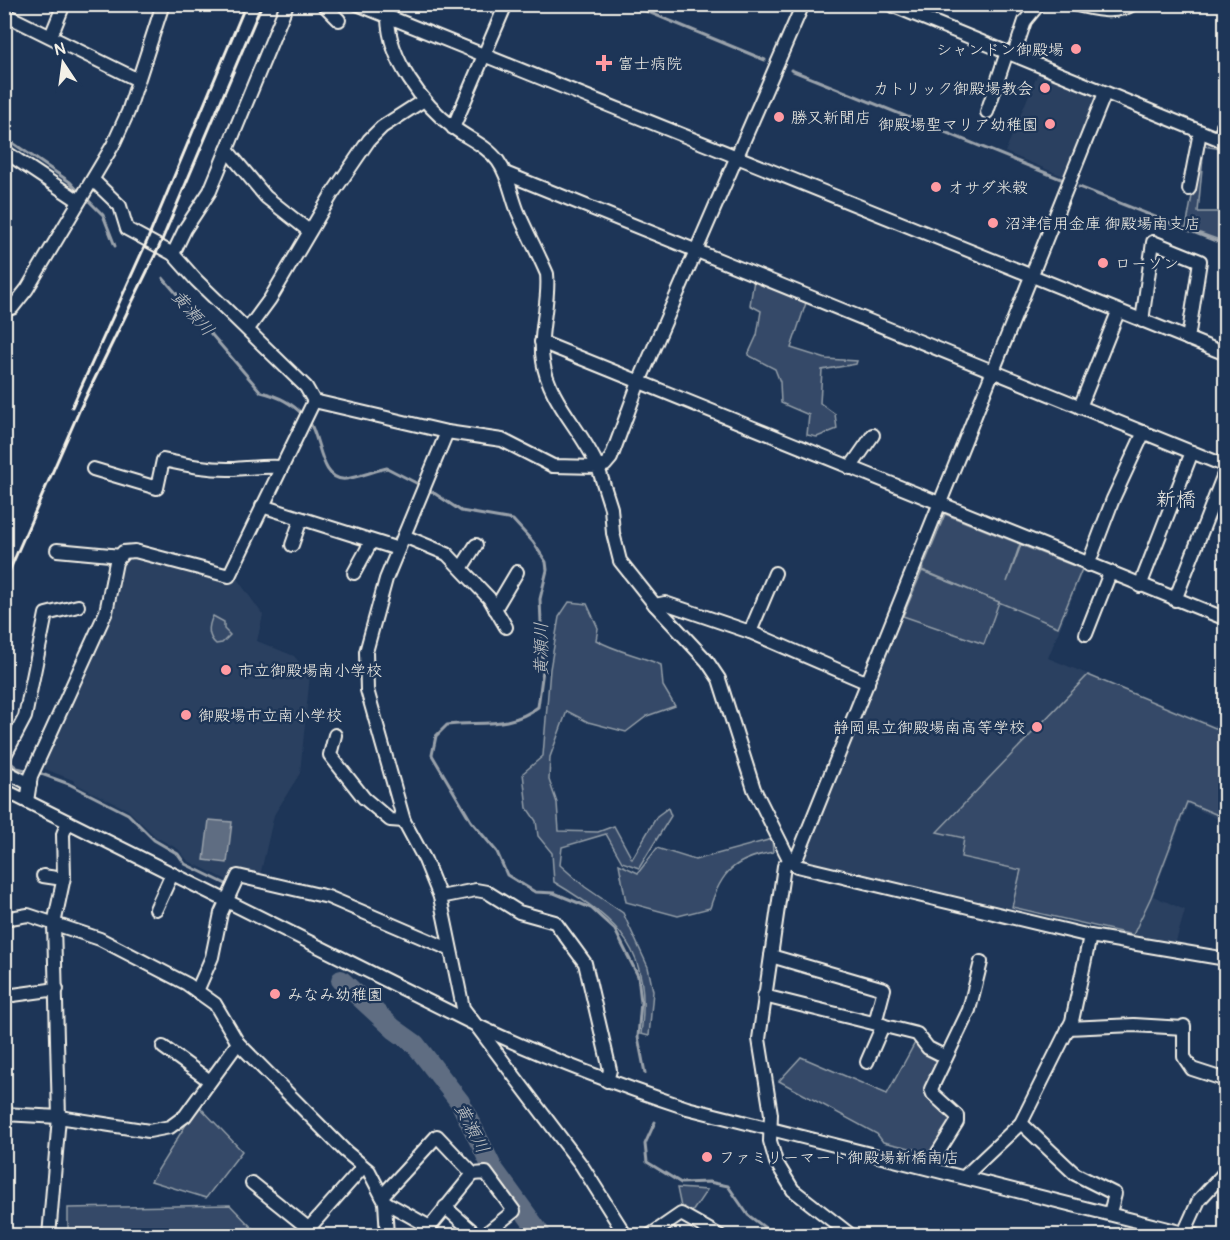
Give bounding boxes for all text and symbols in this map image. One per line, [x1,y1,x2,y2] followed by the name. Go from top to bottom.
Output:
[33,33,93,93] north arrow
[52,38,68,60] text: N
[936,40,1064,60] place label: シャンドン御殿場
[1069,42,1083,56] marker: シャンドン御殿場
[595,54,613,72] marker: 富士病院
[618,54,682,74] place label: 富士病院
[873,79,1033,99] place label: カトリック御殿場教会
[1038,81,1052,95] marker: カトリック御殿場教会
[791,108,871,128] place label: 勝又新聞店
[772,110,786,124] marker: 勝又新聞店
[878,115,1038,135] place label: 御殿場聖マリア幼稚園
[1043,117,1057,131] marker: 御殿場聖マリア幼稚園
[948,178,1028,198] place label: オサダ米穀
[929,180,943,194] marker: オサダ米穀
[1005,214,1200,234] place label: 沼津信用金庫 御殿場南支店
[986,216,1000,230] marker: 沼津信用金庫 御殿場南支店
[1115,254,1179,274] place label: ローソン
[1096,256,1110,270] marker: ローソン
[166,285,219,341] water label: 黄瀬川
[1156,487,1196,512] district label: 新橋
[530,622,553,676] water label: 黄瀬川
[238,661,382,681] place label: 市立御殿場南小学校
[219,663,233,677] marker: 市立御殿場南小学校
[198,706,342,726] place label: 御殿場市立南小学校
[179,708,193,722] marker: 御殿場市立南小学校
[833,718,1025,738] place label: 静岡県立御殿場南高等学校
[1030,720,1044,734] marker: 静岡県立御殿場南高等学校
[287,985,383,1005] place label: みなみ幼稚園
[268,987,282,1001] marker: みなみ幼稚園
[449,1099,494,1158] water label: 黄瀬川
[719,1148,959,1168] place label: ファミリーマート御殿場新橋南店
[700,1150,714,1164] marker: ファミリーマート御殿場新橋南店

